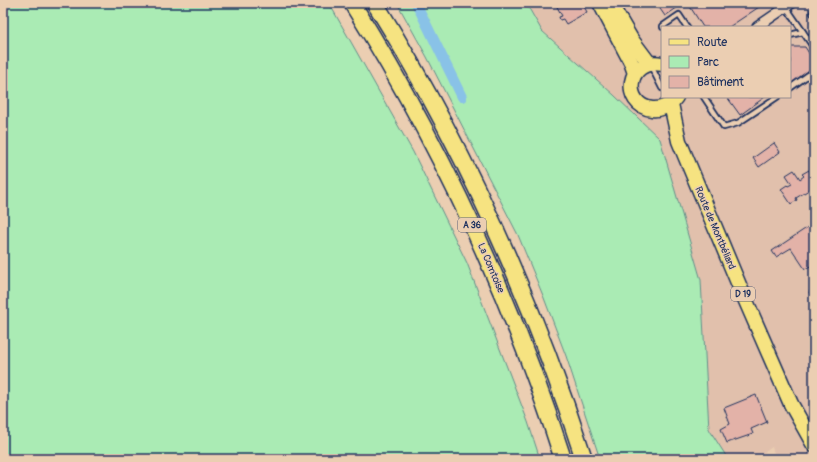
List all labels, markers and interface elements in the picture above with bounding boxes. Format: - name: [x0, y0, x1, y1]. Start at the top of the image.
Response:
- legend: [661, 26, 791, 98]
- text: Route: [697, 35, 727, 50]
- text: Parc: [697, 55, 719, 70]
- text: Bâtiment: [697, 75, 744, 90]
- street label: Route de Montbéliard: [692, 185, 738, 271]
- road number: A 36: [458, 218, 486, 232]
- street label: La Comtoise: [475, 241, 507, 295]
- road number: D 19: [731, 287, 755, 301]

